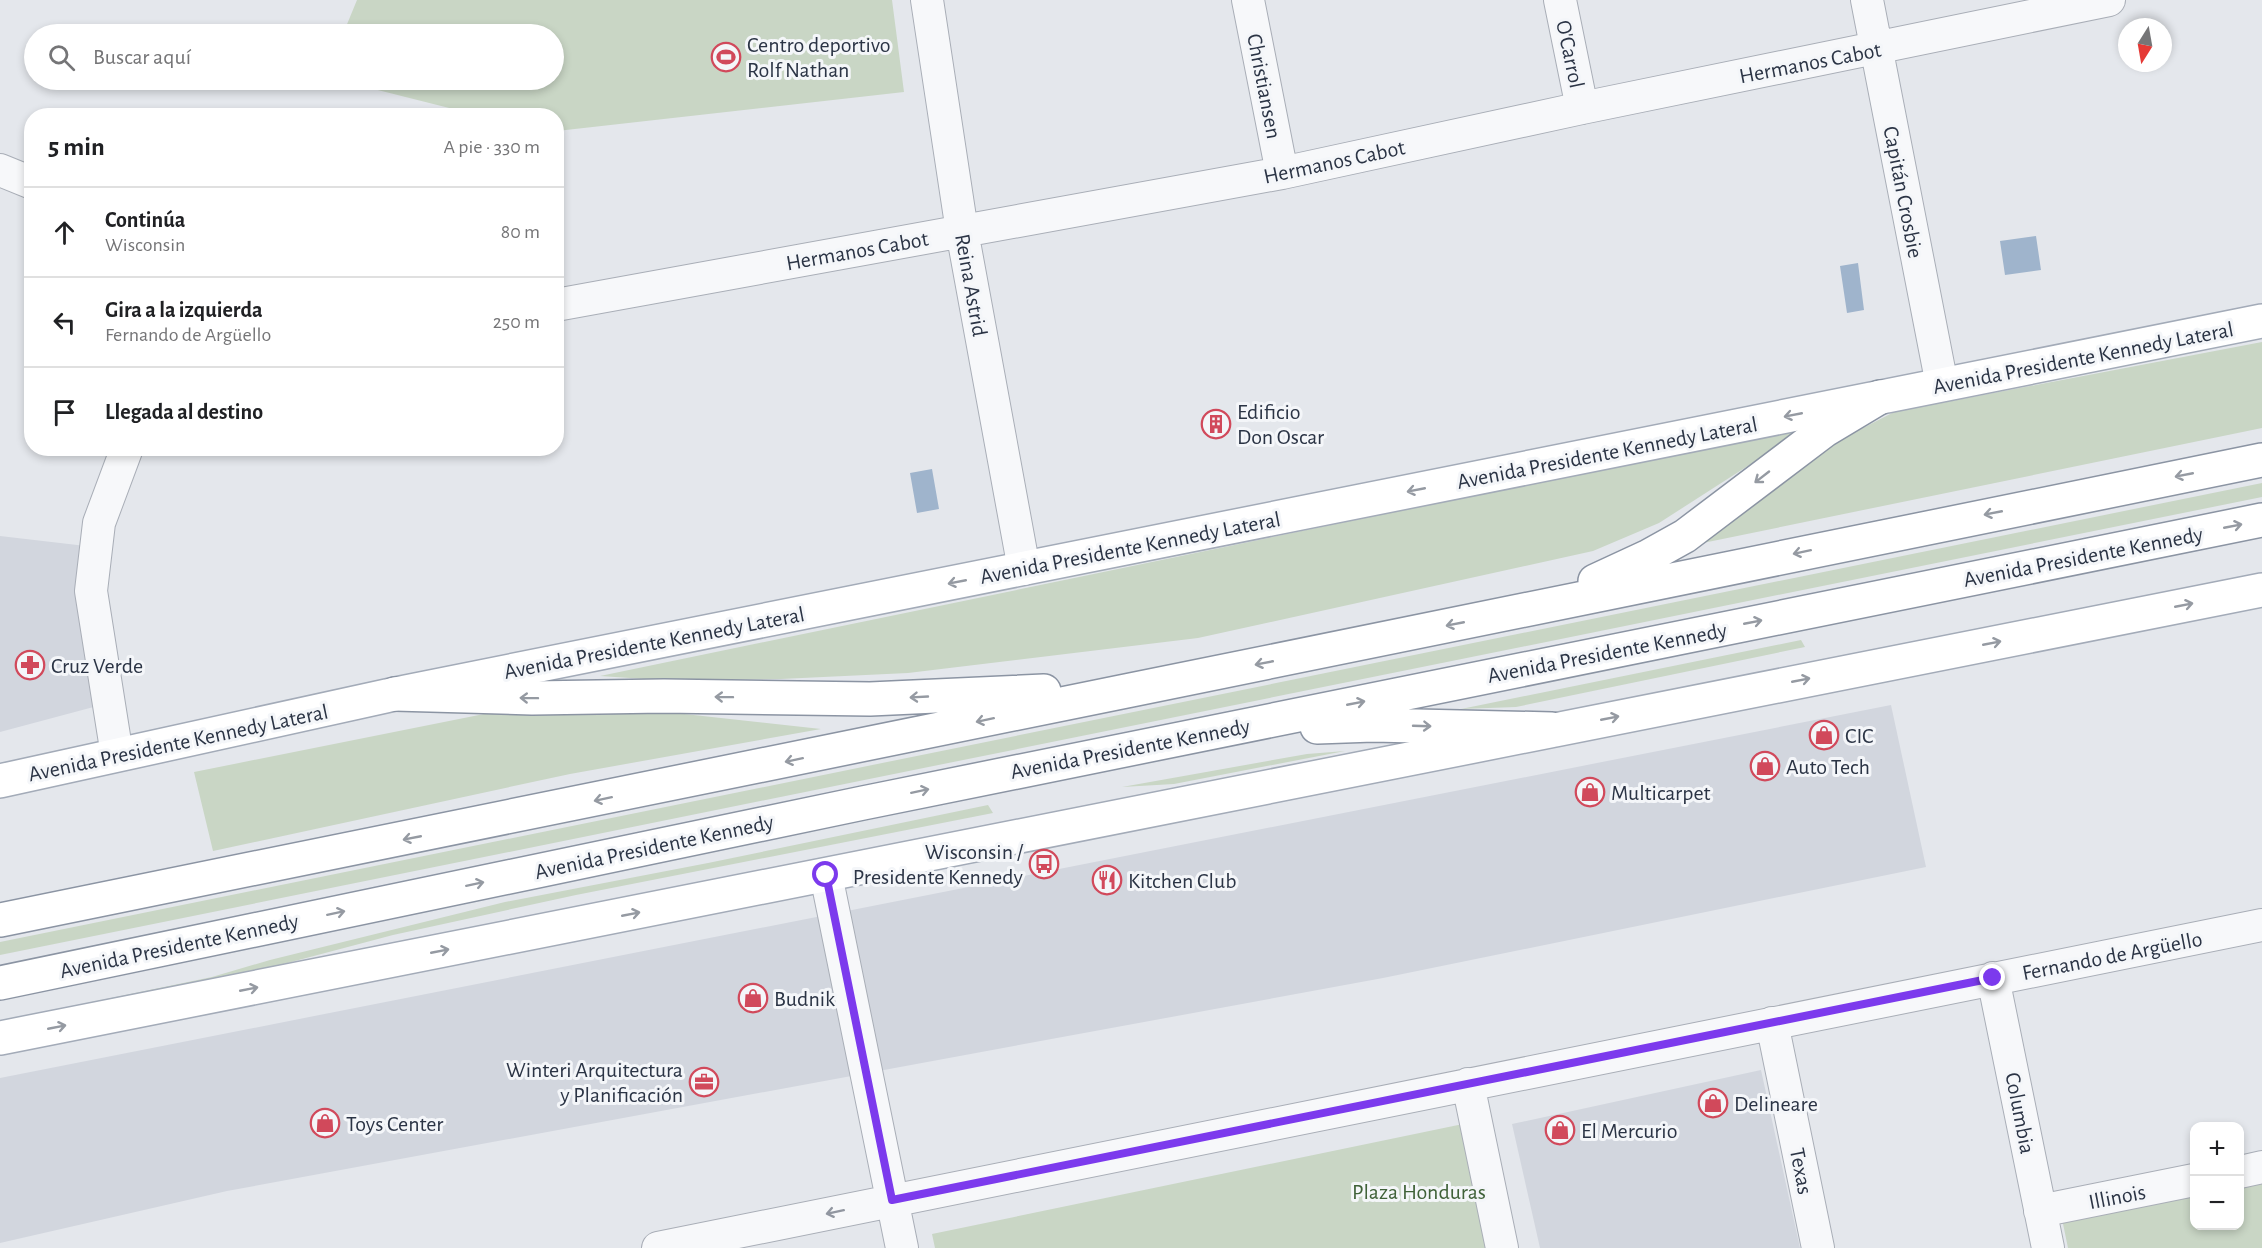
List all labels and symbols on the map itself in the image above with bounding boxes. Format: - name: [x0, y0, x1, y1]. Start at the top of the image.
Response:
- street label: O'Carrol: [1552, 18, 1588, 90]
- north arrow: [2118, 18, 2172, 72]
- street label: Christiansen: [1243, 32, 1285, 141]
- place label: Centro deportivo Rolf Nathan: [747, 34, 891, 81]
- street label: Hermanos Cabot: [1737, 38, 1883, 88]
- sports icon: Centro deportivo Rolf Nathan: [710, 41, 742, 73]
- street label: Capitán Crosbie: [1879, 124, 1927, 260]
- street label: Hermanos Cabot: [1261, 136, 1407, 188]
- street label: Hermanos Cabot: [784, 228, 930, 274]
- street label: Reina Astrid: [951, 232, 991, 338]
- street label: Avenida Presidente Kennedy Lateral: [1931, 318, 2235, 398]
- place label: Edificio Don Oscar: [1237, 401, 1324, 448]
- building icon: Edificio Don Oscar: [1200, 408, 1232, 440]
- one-way arrow: [1783, 410, 1803, 421]
- street label: Avenida Presidente Kennedy Lateral: [1455, 413, 1759, 493]
- one-way arrow: [1754, 470, 1770, 483]
- one-way arrow: [2175, 470, 2194, 481]
- one-way arrow: [1407, 485, 1427, 496]
- street label: Avenida Presidente Kennedy Lateral: [978, 508, 1282, 588]
- one-way arrow: [1983, 508, 2002, 520]
- one-way arrow: [2222, 520, 2242, 531]
- street label: Avenida Presidente Kennedy: [1962, 523, 2205, 591]
- one-way arrow: [1792, 547, 1812, 558]
- one-way arrow: [948, 577, 968, 588]
- one-way arrow: [2173, 599, 2193, 610]
- street label: Avenida Presidente Kennedy Lateral: [502, 603, 806, 683]
- one-way arrow: [1744, 616, 1763, 628]
- one-way arrow: [1445, 619, 1465, 630]
- street label: Avenida Presidente Kennedy: [1486, 619, 1729, 687]
- one-way arrow: [1982, 637, 2002, 648]
- pharmacy icon: Cruz Verde: [14, 649, 46, 681]
- place label: Cruz Verde: [51, 655, 143, 677]
- one-way arrow: [1254, 657, 1273, 669]
- one-way arrow: [1791, 674, 1810, 685]
- one-way arrow: [714, 691, 734, 703]
- one-way arrow: [519, 692, 539, 703]
- one-way arrow: [909, 692, 929, 703]
- one-way arrow: [1346, 697, 1366, 708]
- street label: Avenida Presidente Kennedy Lateral: [26, 700, 330, 786]
- one-way arrow: [1599, 712, 1619, 723]
- one-way arrow: [976, 715, 995, 726]
- street label: Avenida Presidente Kennedy: [1009, 715, 1252, 783]
- shop icon: CIC: [1808, 719, 1840, 751]
- one-way arrow: [1411, 721, 1431, 732]
- place label: CIC: [1845, 725, 1873, 747]
- shop icon: Auto Tech: [1749, 750, 1781, 782]
- one-way arrow: [785, 755, 804, 766]
- place label: Auto Tech: [1786, 756, 1870, 778]
- shop icon: Multicarpet: [1574, 776, 1606, 808]
- place label: Multicarpet: [1611, 782, 1711, 804]
- one-way arrow: [910, 785, 929, 796]
- one-way arrow: [594, 794, 613, 806]
- street label: Avenida Presidente Kennedy: [533, 811, 776, 883]
- one-way arrow: [403, 833, 422, 844]
- place label: Wisconsin / Presidente Kennedy: [853, 841, 1024, 888]
- bus stop icon: Wisconsin / Presidente Kennedy: [1028, 848, 1060, 880]
- route start: [812, 861, 838, 887]
- restaurant icon: Kitchen Club: [1091, 864, 1123, 896]
- place label: Kitchen Club: [1128, 870, 1237, 892]
- one-way arrow: [464, 878, 484, 889]
- one-way arrow: [327, 906, 346, 918]
- one-way arrow: [621, 908, 641, 919]
- street label: Avenida Presidente Kennedy: [58, 910, 301, 982]
- street label: Fernando de Argüello: [2020, 928, 2204, 984]
- one-way arrow: [430, 945, 449, 956]
- route end: [1979, 964, 2005, 990]
- shop icon: Budnik: [737, 982, 769, 1014]
- one-way arrow: [238, 983, 258, 994]
- place label: Budnik: [774, 988, 835, 1010]
- one-way arrow: [47, 1021, 67, 1032]
- place label: Winteri Arquitectura y Planificación: [506, 1059, 683, 1106]
- office icon: Winteri Arquitectura y Planificación: [688, 1066, 720, 1098]
- street label: Columbia: [2001, 1071, 2039, 1156]
- shop icon: Delineare: [1697, 1087, 1729, 1119]
- place label: Delineare: [1734, 1093, 1818, 1115]
- shop icon: Toys Center: [309, 1107, 341, 1139]
- place label: Toys Center: [346, 1113, 443, 1135]
- shop icon: El Mercurio: [1544, 1114, 1576, 1146]
- place label: El Mercurio: [1581, 1120, 1678, 1142]
- street label: Texas: [1786, 1146, 1816, 1196]
- park label: Plaza Honduras: [1352, 1181, 1486, 1203]
- street label: Illinois: [2087, 1181, 2148, 1213]
- one-way arrow: [826, 1206, 845, 1218]

